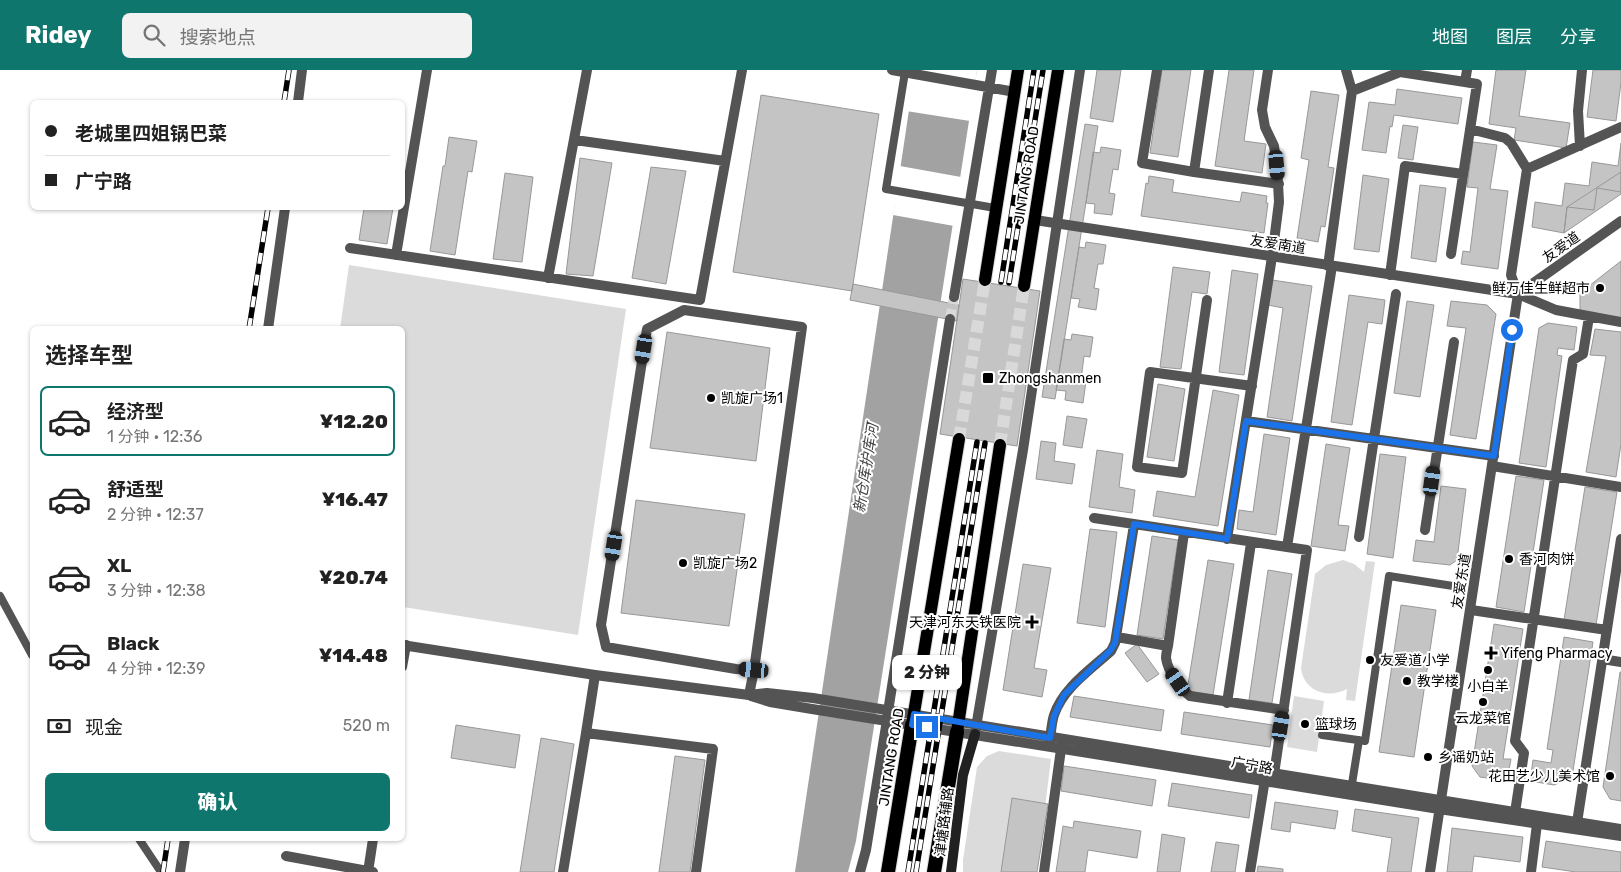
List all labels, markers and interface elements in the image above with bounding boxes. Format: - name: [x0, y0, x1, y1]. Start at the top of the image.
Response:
- search box: [122, 13, 472, 58]
- text: Ridey: [25, 21, 92, 49]
- icon: search: [140, 21, 168, 49]
- text: 搜索地点: [180, 26, 256, 49]
- text: 地图: [1432, 26, 1468, 48]
- text: 图层: [1496, 26, 1532, 48]
- text: 分享: [1560, 26, 1596, 48]
- text: 老城里四姐锅巴菜: [75, 122, 227, 145]
- street label: JINTANG ROAD: [1010, 125, 1043, 225]
- car: [1268, 149, 1285, 181]
- text: 广宁路: [75, 170, 132, 193]
- street label: 友爱道: [1539, 228, 1583, 266]
- street label: 友爱南道: [1249, 232, 1307, 257]
- place label: 鲜万佳生鲜超市: [1492, 280, 1590, 297]
- marker: 鲜万佳生鲜超市: [1594, 282, 1606, 294]
- route start: [1501, 319, 1523, 341]
- car: [634, 333, 653, 365]
- text: 选择车型: [45, 342, 133, 369]
- place label: Zhongshanmen: [999, 370, 1101, 387]
- marker: Zhongshanmen: [981, 371, 995, 385]
- place label: 凯旋广场1: [721, 390, 783, 407]
- marker: 凯旋广场1: [705, 392, 717, 404]
- icon: car: [47, 399, 92, 444]
- text: 经济型: [107, 400, 164, 423]
- text: ¥12.20: [320, 410, 388, 433]
- water label: 新仓库护库河: [850, 419, 882, 514]
- text: 1 分钟 · 12:36: [107, 427, 203, 446]
- car: [1422, 465, 1441, 497]
- icon: car: [47, 477, 92, 522]
- text: 舒适型: [107, 478, 164, 501]
- text: ¥16.47: [322, 488, 388, 511]
- text: 2 分钟 · 12:37: [107, 505, 204, 524]
- car: [604, 530, 623, 562]
- place label: 香河肉饼: [1519, 551, 1575, 568]
- street label: 友爱东道: [1449, 552, 1474, 610]
- marker: 香河肉饼: [1503, 553, 1515, 565]
- text: XL: [107, 554, 131, 577]
- icon: car: [47, 555, 92, 600]
- place label: 凯旋广场2: [693, 555, 757, 572]
- marker: 凯旋广场2: [677, 557, 689, 569]
- text: ¥20.74: [319, 566, 388, 589]
- text: 3 分钟 · 12:38: [107, 581, 206, 600]
- place label: 天津河东天铁医院: [909, 614, 1021, 631]
- marker: 天津河东天铁医院: [1025, 615, 1039, 629]
- text: Black: [107, 632, 159, 655]
- icon: car: [47, 633, 92, 678]
- text: ¥14.48: [319, 644, 388, 667]
- place label: Yifeng Pharmacy: [1501, 645, 1613, 662]
- marker: Yifeng Pharmacy: [1485, 647, 1497, 659]
- place label: 友爱道小学: [1380, 652, 1450, 669]
- callout: 2 分钟: [892, 654, 962, 690]
- marker: 友爱道小学: [1364, 654, 1376, 666]
- text: 4 分钟 · 12:39: [107, 659, 205, 678]
- car: [738, 661, 769, 679]
- text: 2 分钟: [904, 663, 950, 682]
- marker: 小白羊: [1482, 664, 1494, 676]
- car: [1163, 665, 1192, 699]
- place label: 教学楼: [1417, 673, 1459, 690]
- marker: 教学楼: [1401, 675, 1413, 687]
- place label: 小白羊: [1467, 678, 1509, 695]
- marker: 云龙菜馆: [1477, 696, 1489, 708]
- street label: JINTANG ROAD: [875, 707, 908, 807]
- car: [1271, 710, 1290, 742]
- place label: 云龙菜馆: [1455, 710, 1511, 727]
- icon: cash: [45, 712, 73, 740]
- text: 现金: [85, 716, 123, 739]
- text: 520 m: [343, 716, 390, 735]
- route end: [916, 716, 938, 738]
- place label: 篮球场: [1315, 716, 1357, 733]
- marker: 篮球场: [1299, 718, 1311, 730]
- place label: 乡谣奶站: [1438, 749, 1494, 766]
- marker: 乡谣奶站: [1422, 751, 1434, 763]
- street label: 广宁路: [1230, 753, 1274, 778]
- place label: 花田艺少儿美术馆: [1488, 768, 1600, 785]
- marker: 花田艺少儿美术馆: [1604, 770, 1616, 782]
- button: 确认: [45, 773, 390, 831]
- street label: 津塘路辅路: [932, 786, 957, 858]

